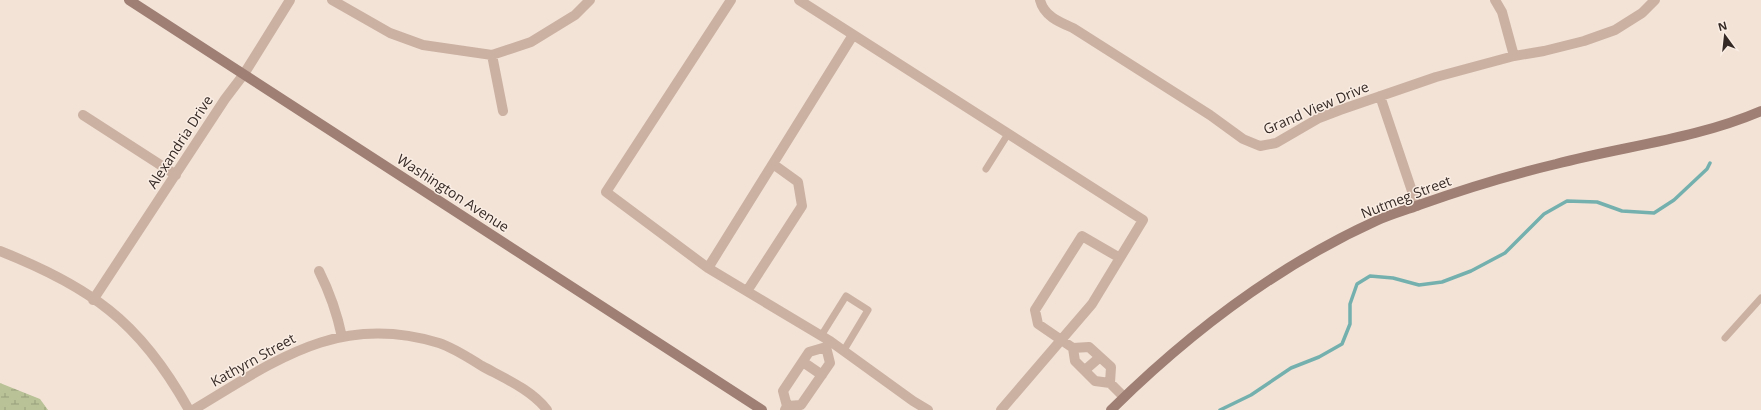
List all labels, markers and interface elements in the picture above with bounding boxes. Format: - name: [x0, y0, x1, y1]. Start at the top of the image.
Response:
- north arrow: [1705, 16, 1745, 56]
- text: N: [1716, 17, 1729, 34]
- street label: Grand View Drive: [1260, 77, 1372, 138]
- street label: Alexandria Drive: [142, 91, 217, 192]
- street label: Washington Avenue: [394, 149, 513, 236]
- street label: Nutmeg Street: [1358, 171, 1454, 222]
- street label: Kathyrn Street: [207, 328, 298, 391]

